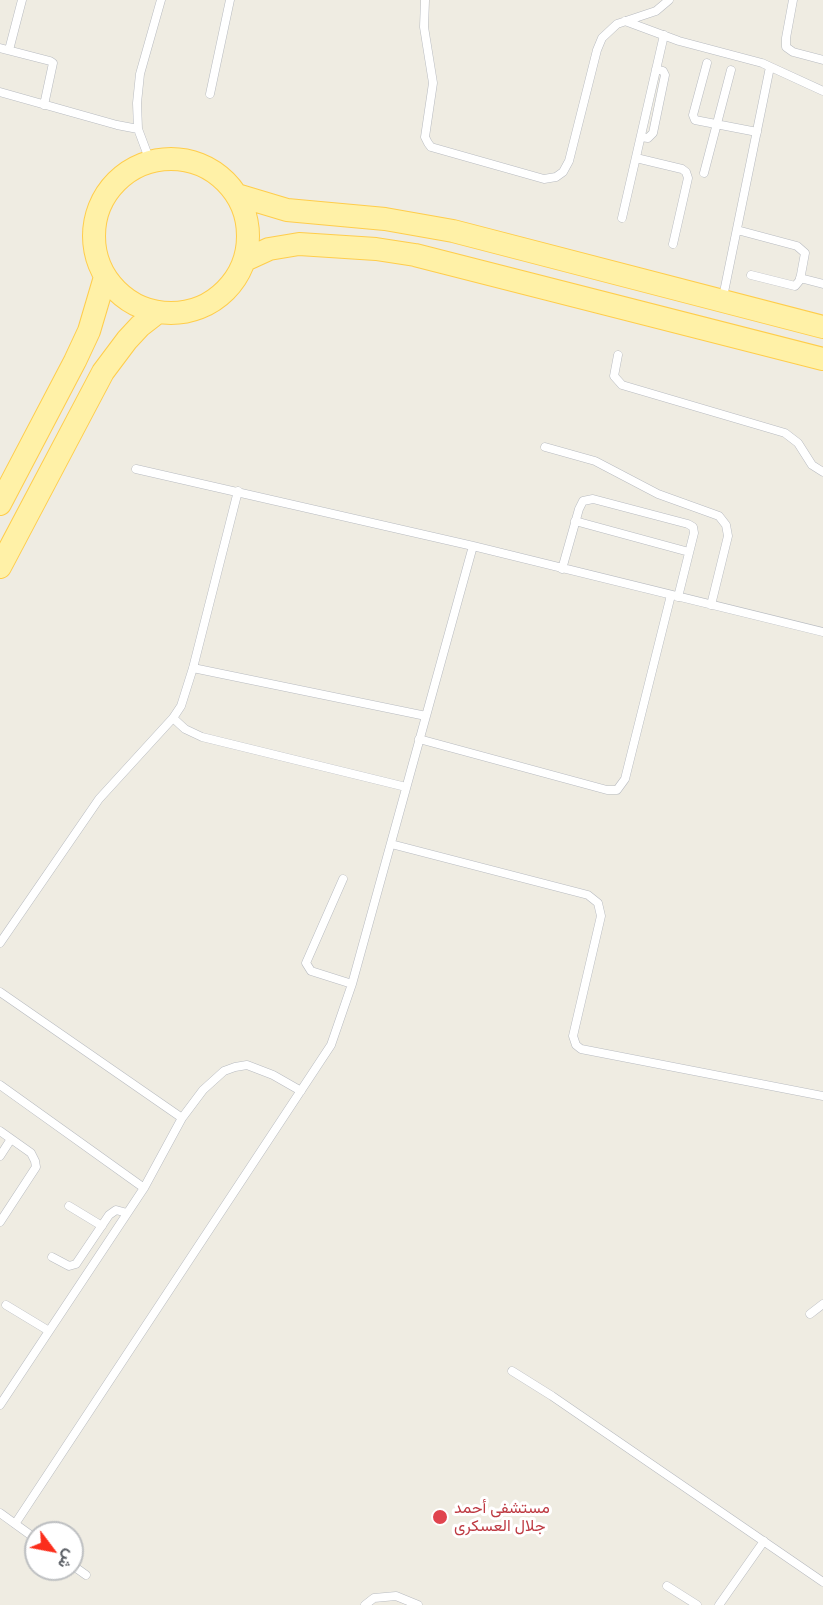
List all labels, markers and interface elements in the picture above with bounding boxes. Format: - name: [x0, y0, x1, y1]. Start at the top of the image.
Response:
- place label: مستشفى أحمد جلال العسكرى: [454, 1498, 550, 1536]
- marker: مستشفى أحمد جلال العسكرى: [431, 1508, 449, 1526]
- north arrow: [24, 1521, 84, 1581]
- text: ش: [53, 1545, 82, 1573]

